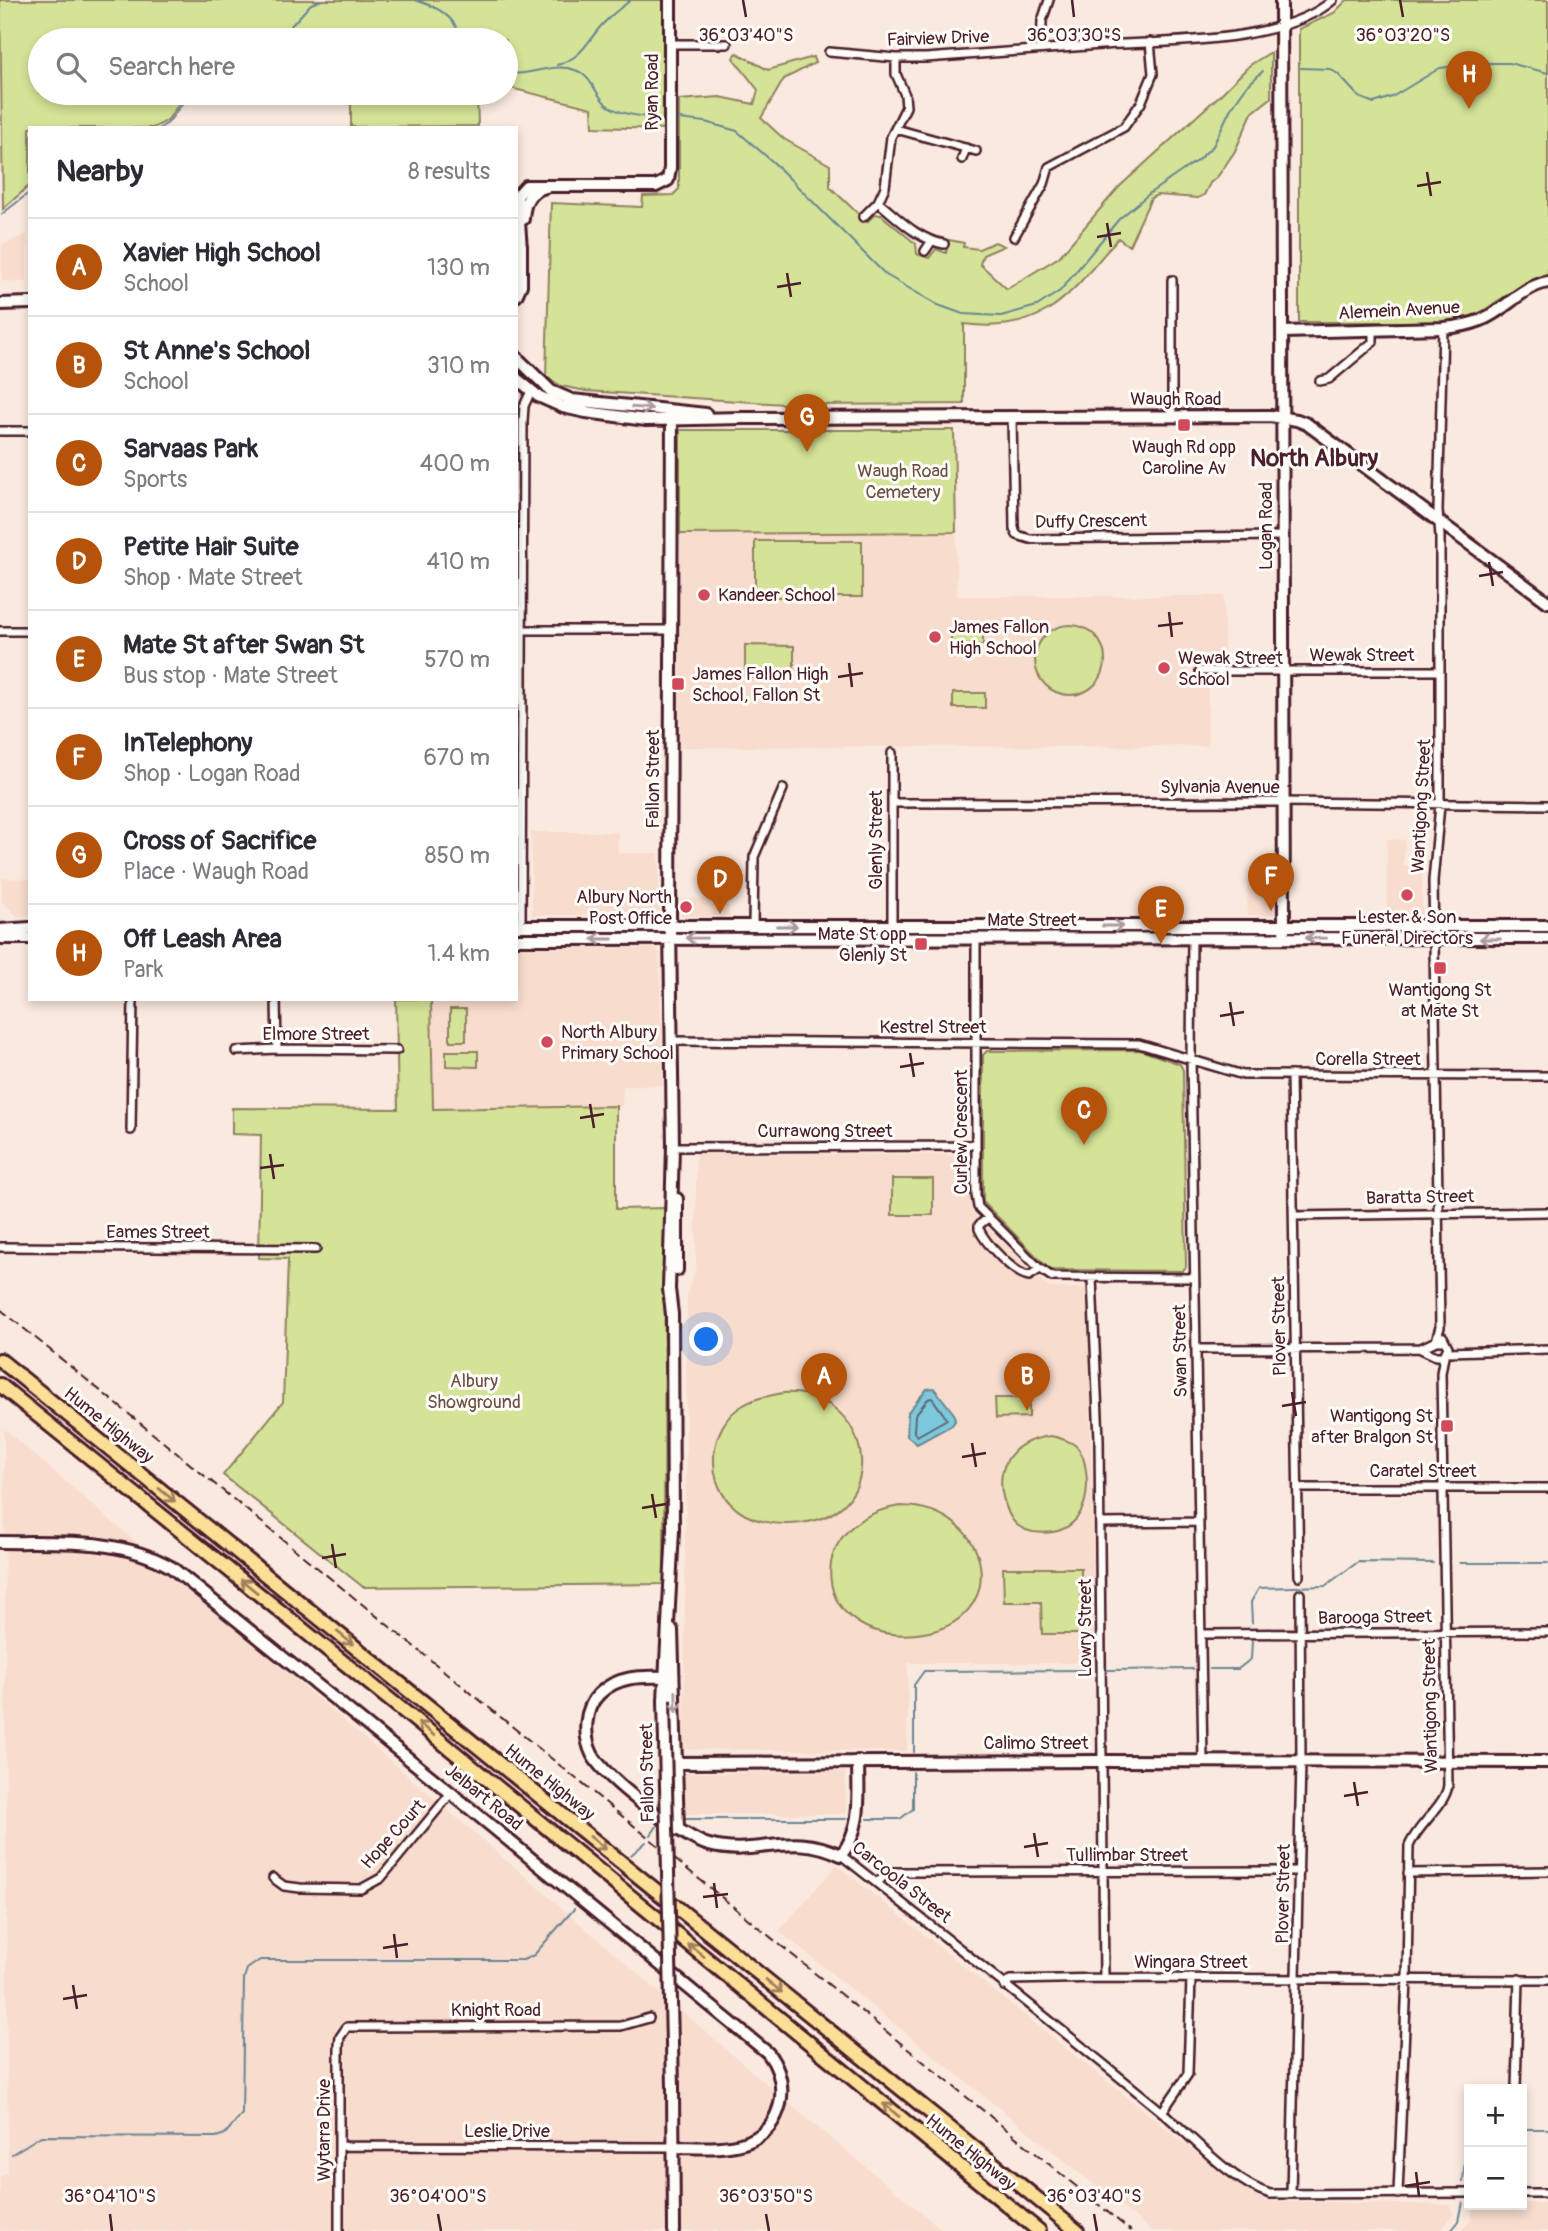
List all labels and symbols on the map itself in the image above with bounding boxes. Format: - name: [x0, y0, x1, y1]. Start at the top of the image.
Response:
- text: 36°03'40"S: [699, 24, 793, 47]
- text: 36°03'30"S: [1027, 24, 1121, 47]
- text: 36°03'20"S: [1356, 24, 1450, 47]
- street label: Fairview Drive: [886, 25, 990, 52]
- pin: H: [1446, 51, 1492, 109]
- street label: Ryan Road: [641, 53, 664, 131]
- street label: Alemein Avenue: [1338, 296, 1461, 325]
- street label: Waugh Road: [1130, 388, 1222, 411]
- pin: G: [784, 394, 830, 452]
- one-way arrow: [630, 402, 652, 415]
- marker: Waugh Rd opp Caroline Av: [1176, 417, 1192, 433]
- place label: Waugh Rd opp Caroline Av: [1132, 436, 1236, 480]
- district label: North Albury: [1250, 444, 1379, 473]
- park label: Waugh Road Cemetery: [857, 460, 949, 504]
- street label: Logan Road: [1255, 482, 1278, 570]
- street label: Duffy Crescent: [1035, 509, 1148, 534]
- place label: Kandeer School: [718, 584, 836, 607]
- marker: Kandeer School: [696, 587, 712, 603]
- place label: James Fallon High School: [949, 616, 1049, 660]
- marker: James Fallon High School: [927, 629, 943, 645]
- street label: Wewak Street: [1310, 644, 1415, 667]
- place label: Wewak Street School: [1178, 647, 1284, 691]
- marker: Wewak Street School: [1156, 660, 1172, 676]
- place label: James Fallon High School, Fallon St: [692, 663, 828, 707]
- marker: James Fallon High School, Fallon St: [670, 676, 686, 692]
- street label: Fallon Street: [642, 729, 665, 829]
- street label: Wantigong Street: [1407, 738, 1437, 874]
- street label: Sylvania Avenue: [1160, 776, 1280, 799]
- street label: Glenly Street: [865, 790, 888, 890]
- pin: F: [1248, 853, 1294, 911]
- pin: D: [697, 856, 743, 914]
- place label: Albury North Post Office: [576, 886, 672, 930]
- pin: E: [1138, 886, 1184, 944]
- marker: Lester & Son Funeral Directors: [1399, 887, 1415, 903]
- marker: Albury North Post Office: [678, 899, 694, 915]
- place label: Lester & Son Funeral Directors: [1341, 906, 1473, 950]
- street label: Mate Street: [987, 909, 1078, 932]
- one-way arrow: [776, 919, 799, 933]
- one-way arrow: [1101, 919, 1124, 933]
- place label: Mate St opp Glenly St: [818, 923, 908, 967]
- one-way arrow: [685, 931, 708, 945]
- one-way arrow: [1304, 931, 1327, 944]
- one-way arrow: [591, 932, 614, 946]
- one-way arrow: [1479, 932, 1502, 946]
- marker: Mate St opp Glenly St: [913, 936, 929, 952]
- marker: Wantigong St at Mate St: [1432, 960, 1448, 976]
- place label: Wantigong St at Mate St: [1388, 979, 1492, 1023]
- street label: Kestrel Street: [880, 1016, 987, 1039]
- place label: North Albury Primary School: [561, 1021, 674, 1065]
- street label: Elmore Street: [263, 1023, 370, 1046]
- marker: North Albury Primary School: [539, 1034, 555, 1050]
- street label: Corella Street: [1315, 1048, 1421, 1071]
- street label: Curlew Crescent: [950, 1069, 973, 1194]
- pin: C: [1061, 1087, 1107, 1145]
- street label: Currawong Street: [758, 1120, 893, 1143]
- street label: Baratta Street: [1366, 1185, 1475, 1210]
- street label: Eames Street: [106, 1221, 210, 1244]
- street label: Plover Street: [1267, 1275, 1292, 1376]
- street label: Swan Street: [1168, 1303, 1193, 1398]
- your location: [689, 1322, 723, 1356]
- pin: A: [801, 1353, 847, 1411]
- pin: B: [1004, 1353, 1050, 1411]
- park label: Albury Showground: [427, 1370, 521, 1414]
- street label: Hume Highway: [59, 1382, 159, 1469]
- place label: Wantigong St after Bralgon St: [1311, 1405, 1434, 1449]
- marker: Wantigong St after Bralgon St: [1439, 1418, 1455, 1434]
- street label: Caratel Street: [1370, 1460, 1477, 1483]
- one-way arrow: [158, 1488, 176, 1503]
- one-way arrow: [240, 1578, 258, 1594]
- street label: Lowry Street: [1074, 1578, 1097, 1677]
- street label: Barooga Street: [1318, 1605, 1433, 1630]
- one-way arrow: [335, 1631, 353, 1646]
- street label: Wantigong Street: [1418, 1638, 1443, 1773]
- one-way arrow: [669, 1690, 682, 1713]
- one-way arrow: [417, 1721, 435, 1736]
- street label: Fallon Street: [635, 1723, 660, 1823]
- street label: Calimo Street: [984, 1732, 1089, 1755]
- street label: Hume Highway: [500, 1739, 600, 1826]
- street label: Jelbart Road: [440, 1759, 527, 1836]
- street label: Hope Court: [356, 1794, 431, 1874]
- one-way arrow: [588, 1835, 606, 1851]
- street label: Carcoola Street: [847, 1836, 957, 1929]
- street label: Plover Street: [1271, 1843, 1296, 1944]
- street label: Tullimbar Street: [1066, 1844, 1189, 1867]
- one-way arrow: [688, 1943, 706, 1958]
- street label: Wingara Street: [1134, 1951, 1249, 1974]
- one-way arrow: [765, 1979, 783, 1994]
- street label: Knight Road: [451, 1999, 541, 2022]
- street label: Wytarra Drive: [313, 2079, 336, 2181]
- one-way arrow: [883, 2102, 901, 2118]
- street label: Hume Highway: [921, 2109, 1021, 2196]
- street label: Leslie Drive: [464, 2120, 550, 2143]
- text: 36°04'10"S: [64, 2185, 156, 2208]
- text: 36°04'00"S: [389, 2185, 487, 2208]
- text: 36°03'50"S: [719, 2185, 813, 2208]
- text: 36°03'40"S: [1047, 2185, 1141, 2208]

